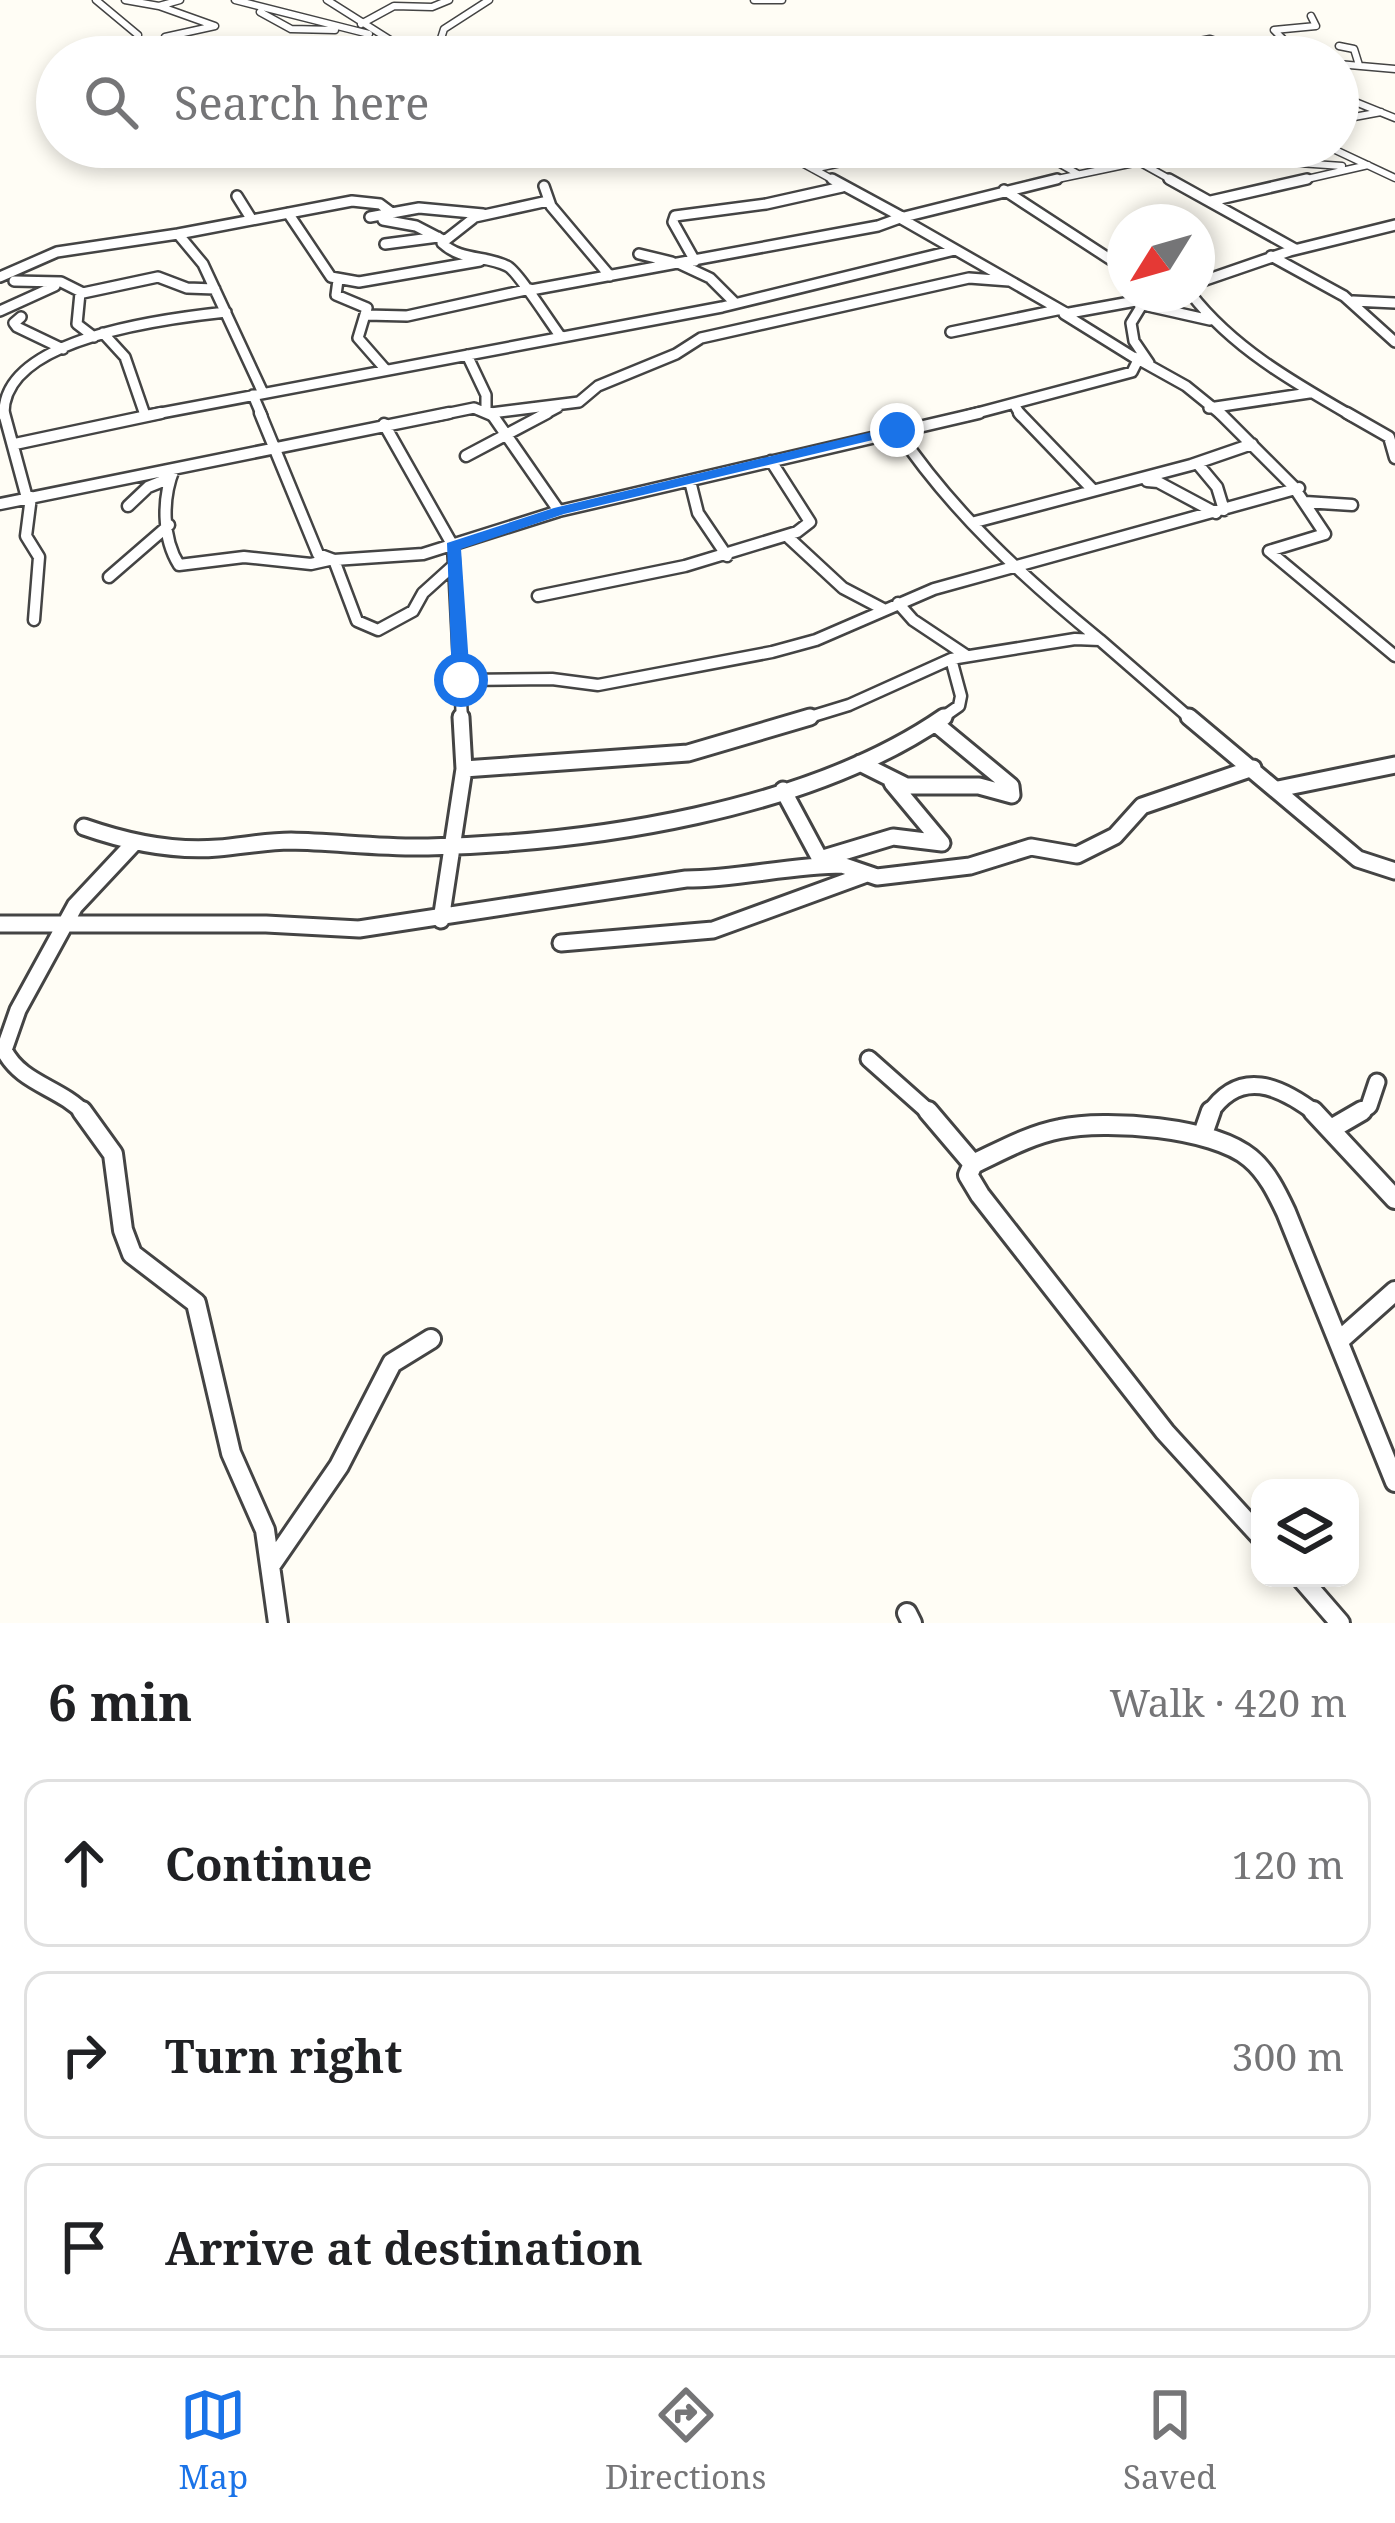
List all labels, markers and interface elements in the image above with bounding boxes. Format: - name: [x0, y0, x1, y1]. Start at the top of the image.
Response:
- search box: [36, 36, 1359, 168]
- icon: search: [78, 69, 144, 135]
- text: Search here: [174, 72, 429, 133]
- north arrow: [1107, 204, 1215, 312]
- route end: [870, 403, 924, 457]
- route start: [434, 653, 488, 707]
- map controls: [1251, 1479, 1359, 1587]
- button: layers: [1251, 1479, 1359, 1587]
- text: 6 min: [48, 1666, 192, 1736]
- text: Walk · 420 m: [1110, 1675, 1347, 1728]
- icon: ahead: [51, 1830, 117, 1896]
- text: Continue: [165, 1833, 373, 1894]
- text: 120 m: [1232, 1837, 1344, 1890]
- icon: right: [51, 2022, 117, 2088]
- text: Turn right: [165, 2025, 402, 2086]
- text: 300 m: [1232, 2029, 1344, 2082]
- icon: arrive: [51, 2214, 117, 2280]
- text: Arrive at destination: [165, 2217, 643, 2278]
- tab: Map: [178, 2382, 248, 2499]
- tab: Directions: [605, 2382, 766, 2499]
- tab: Saved: [1123, 2382, 1217, 2499]

